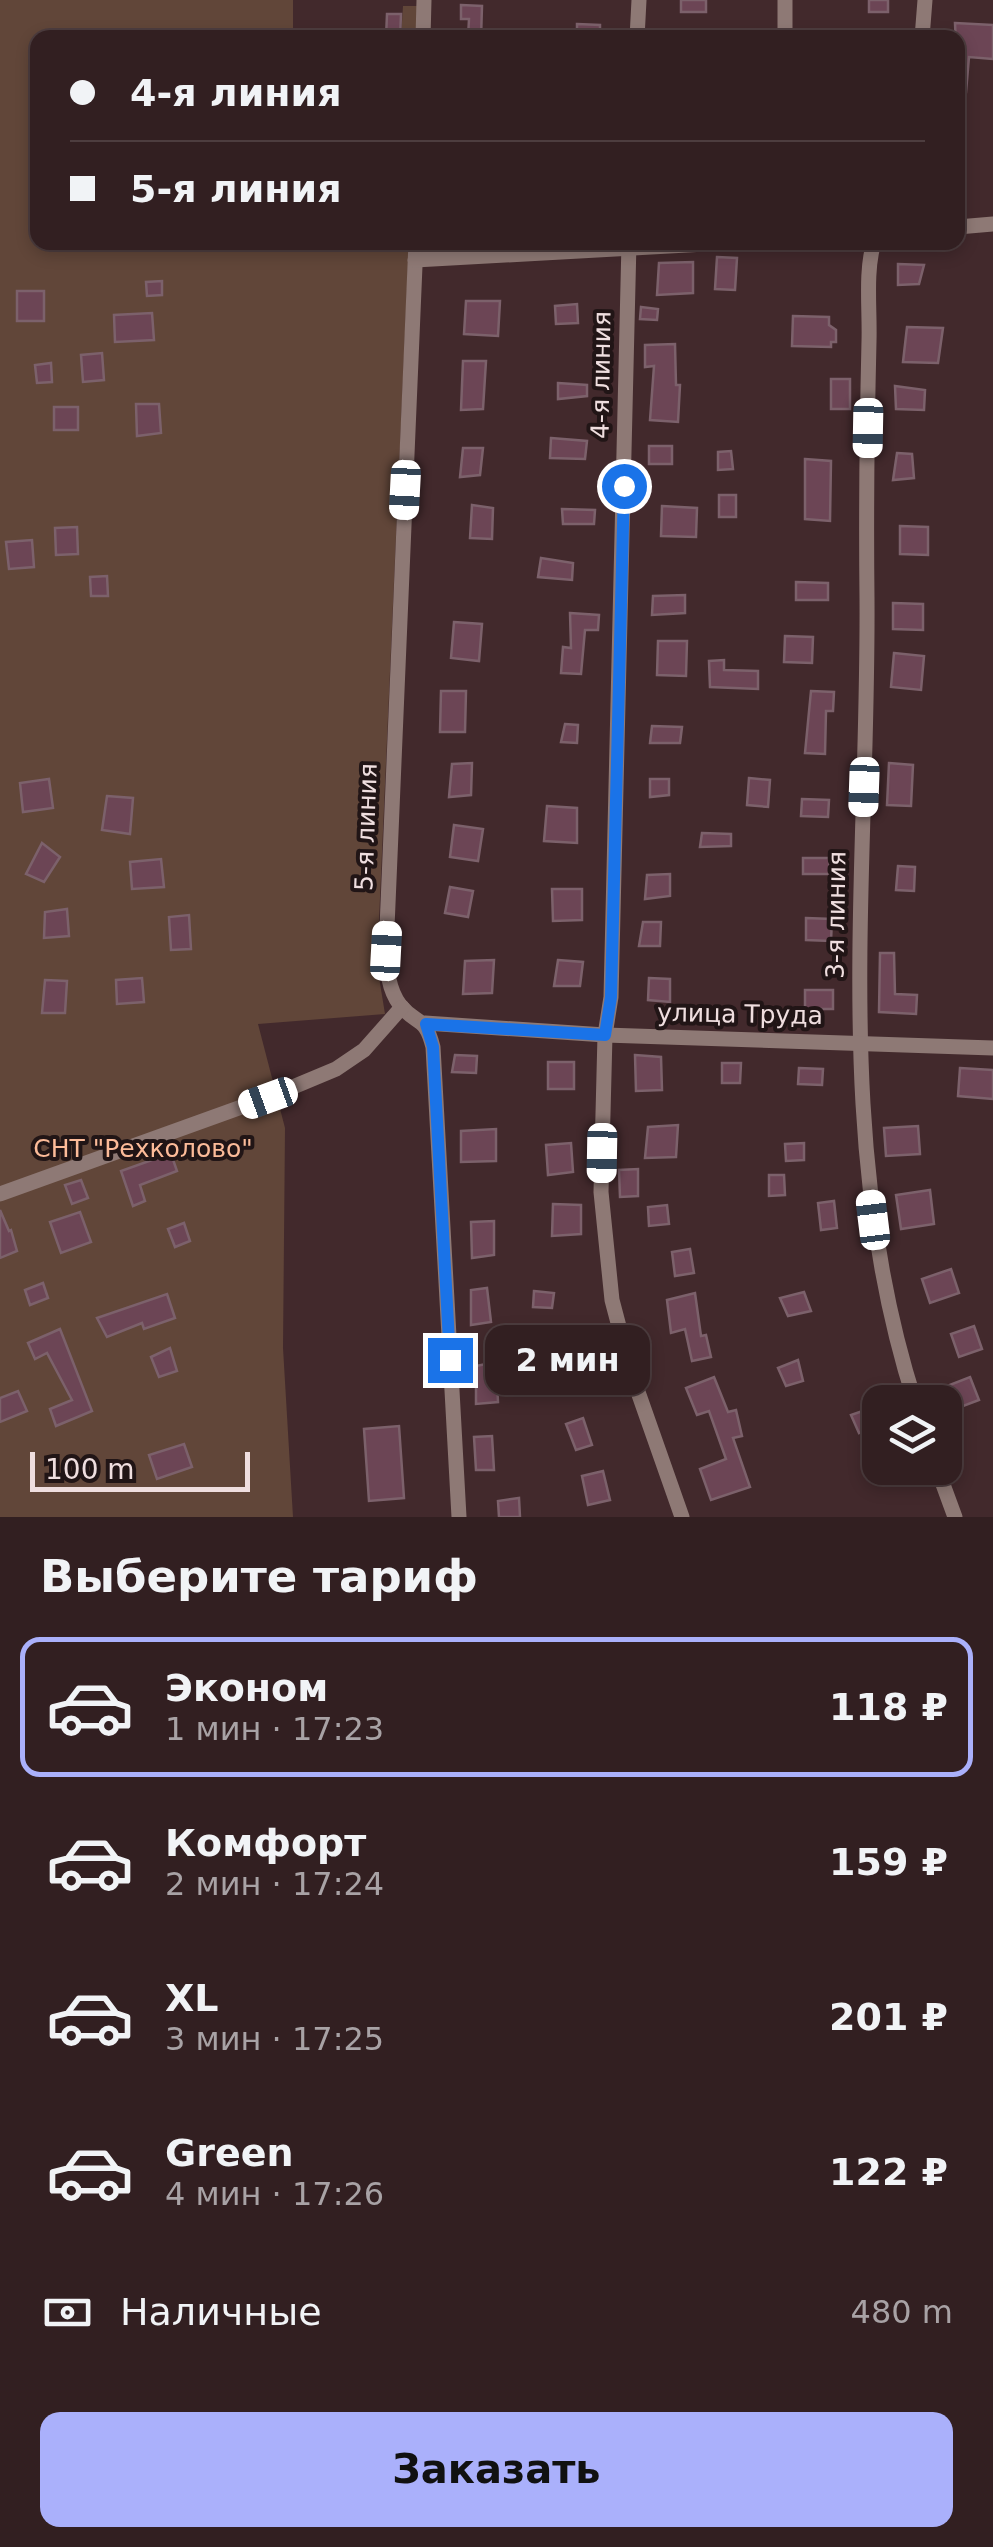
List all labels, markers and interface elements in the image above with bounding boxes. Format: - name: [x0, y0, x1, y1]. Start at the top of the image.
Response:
- text: 4-я линия: [130, 71, 342, 115]
- text: 5-я линия: [130, 167, 342, 211]
- street label: 4-я линия: [585, 311, 617, 439]
- car: [852, 398, 884, 458]
- car: [388, 459, 422, 521]
- route start: [602, 464, 647, 509]
- car: [848, 756, 880, 818]
- street label: 5-я линия: [349, 763, 383, 891]
- street label: 3-я линия: [820, 851, 852, 979]
- car: [369, 920, 403, 982]
- street label: улица Труда: [657, 998, 823, 1030]
- car: [235, 1074, 301, 1122]
- car: [586, 1123, 618, 1183]
- park label: СНТ "Рехколово": [33, 1134, 253, 1163]
- car: [854, 1188, 892, 1252]
- callout: 2 мин: [485, 1325, 650, 1395]
- route end: [428, 1338, 473, 1383]
- text: 2 мин: [515, 1341, 620, 1379]
- map controls: [862, 1385, 962, 1485]
- button: layers: [862, 1385, 962, 1485]
- scale bar: [30, 1447, 250, 1492]
- text: 100 m: [45, 1453, 135, 1486]
- text: Выберите тариф: [40, 1550, 478, 1603]
- icon: car: [45, 1662, 135, 1752]
- text: Эконом: [165, 1666, 328, 1710]
- text: 118 ₽: [829, 1685, 948, 1729]
- text: 1 мин · 17:23: [165, 1710, 384, 1748]
- icon: car: [45, 1817, 135, 1907]
- text: Комфорт: [165, 1821, 366, 1865]
- text: 159 ₽: [829, 1840, 948, 1884]
- text: 2 мин · 17:24: [165, 1865, 384, 1903]
- icon: car: [45, 1972, 135, 2062]
- text: XL: [165, 1976, 219, 2020]
- text: 201 ₽: [829, 1995, 948, 2039]
- text: 3 мин · 17:25: [165, 2020, 384, 2058]
- icon: car: [45, 2127, 135, 2217]
- text: Green: [165, 2131, 294, 2175]
- text: 122 ₽: [829, 2150, 948, 2194]
- text: 4 мин · 17:26: [165, 2175, 384, 2213]
- icon: cash: [40, 2285, 95, 2340]
- text: Наличные: [120, 2290, 322, 2334]
- text: 480 m: [851, 2293, 953, 2331]
- button: Заказать: [40, 2412, 953, 2527]

